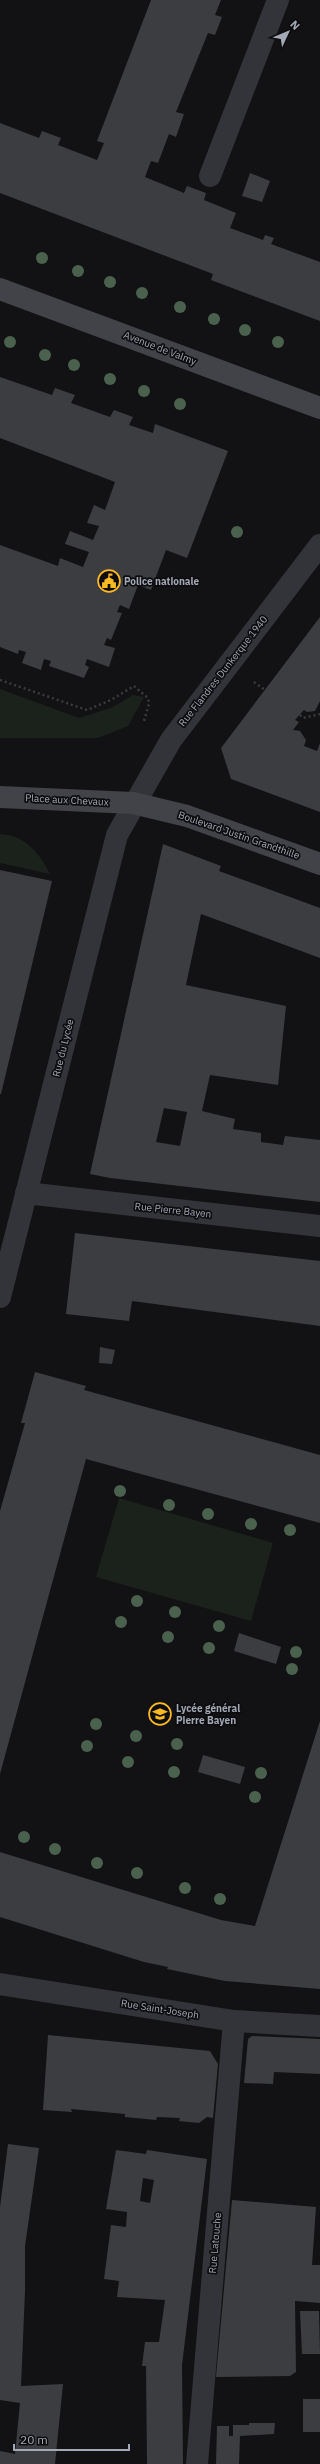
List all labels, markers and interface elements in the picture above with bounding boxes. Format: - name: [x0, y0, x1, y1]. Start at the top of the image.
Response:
- north arrow: [268, 12, 308, 52]
- text: N: [287, 17, 303, 33]
- street label: Avenue de Valmy: [122, 328, 198, 368]
- public building icon: Police nationale: [96, 568, 122, 594]
- place label: Police nationale: [124, 575, 200, 588]
- street label: Rue Flandres Dunkerque 1940: [176, 613, 270, 729]
- street label: Place aux Chevaux: [25, 791, 109, 809]
- street label: Boulevard Justin Grandthille: [177, 808, 302, 862]
- street label: Rue du Lycée: [50, 1017, 77, 1078]
- street label: Rue Pierre Bayen: [134, 1200, 212, 1220]
- school or university icon: Lycée général Pierre Bayen: [147, 1701, 173, 1727]
- place label: Lycée général Pierre Bayen: [176, 1702, 240, 1727]
- street label: Rue Saint-Joseph: [120, 1996, 200, 2022]
- street label: Rue Latouche: [206, 2211, 224, 2274]
- scale bar: [14, 2426, 129, 2452]
- text: 20 m: [20, 2432, 48, 2447]

